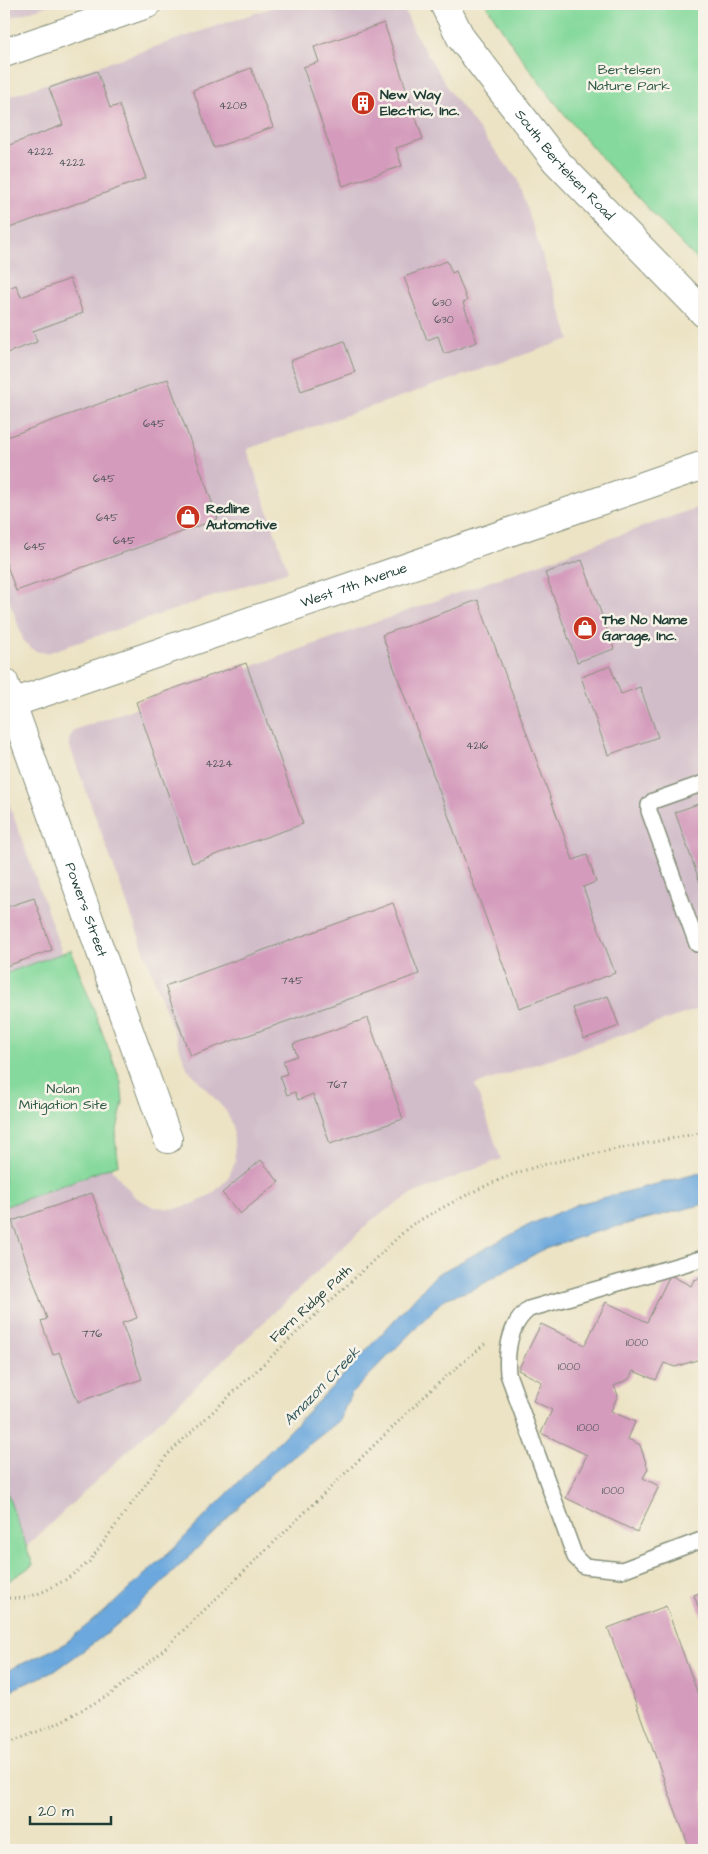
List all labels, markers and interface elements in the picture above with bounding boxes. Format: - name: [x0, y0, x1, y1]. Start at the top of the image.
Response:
- park label: Bertelsen Nature Park: [588, 60, 670, 96]
- place label: New Way Electric, Inc.: [380, 85, 459, 121]
- building icon: New Way Electric, Inc.: [350, 90, 376, 116]
- house number: 4208: [219, 98, 247, 113]
- street label: South Bertelsen Road: [510, 105, 619, 225]
- house number: 4222: [27, 144, 54, 159]
- house number: 4222: [59, 155, 86, 170]
- house number: 630: [432, 295, 452, 310]
- house number: 630: [434, 312, 454, 327]
- house number: 645: [143, 416, 165, 431]
- house number: 645: [93, 471, 115, 486]
- place label: Redline Automotive: [206, 499, 277, 535]
- shop icon: Redline Automotive: [175, 504, 201, 530]
- house number: 645: [96, 510, 118, 525]
- house number: 645: [113, 533, 135, 548]
- house number: 645: [24, 539, 46, 554]
- street label: West 7th Avenue: [298, 558, 410, 613]
- place label: The No Name Garage, Inc.: [601, 610, 688, 647]
- shop icon: The No Name Garage, Inc.: [572, 615, 598, 641]
- house number: 4216: [466, 738, 488, 753]
- house number: 4224: [205, 756, 233, 771]
- street label: Powers Street: [60, 860, 112, 960]
- house number: 745: [281, 973, 303, 988]
- house number: 767: [327, 1077, 347, 1092]
- park label: Nolan Mitigation Site: [19, 1079, 108, 1115]
- street label: Fern Ridge Path: [265, 1261, 357, 1347]
- house number: 776: [82, 1326, 102, 1341]
- house number: 1000: [626, 1335, 648, 1350]
- water label: Amazon Creek: [279, 1341, 366, 1430]
- house number: 1000: [558, 1359, 580, 1374]
- house number: 1000: [577, 1420, 599, 1435]
- house number: 1000: [602, 1483, 624, 1498]
- scale bar: [30, 1794, 111, 1826]
- text: 20 m: [38, 1801, 74, 1822]

